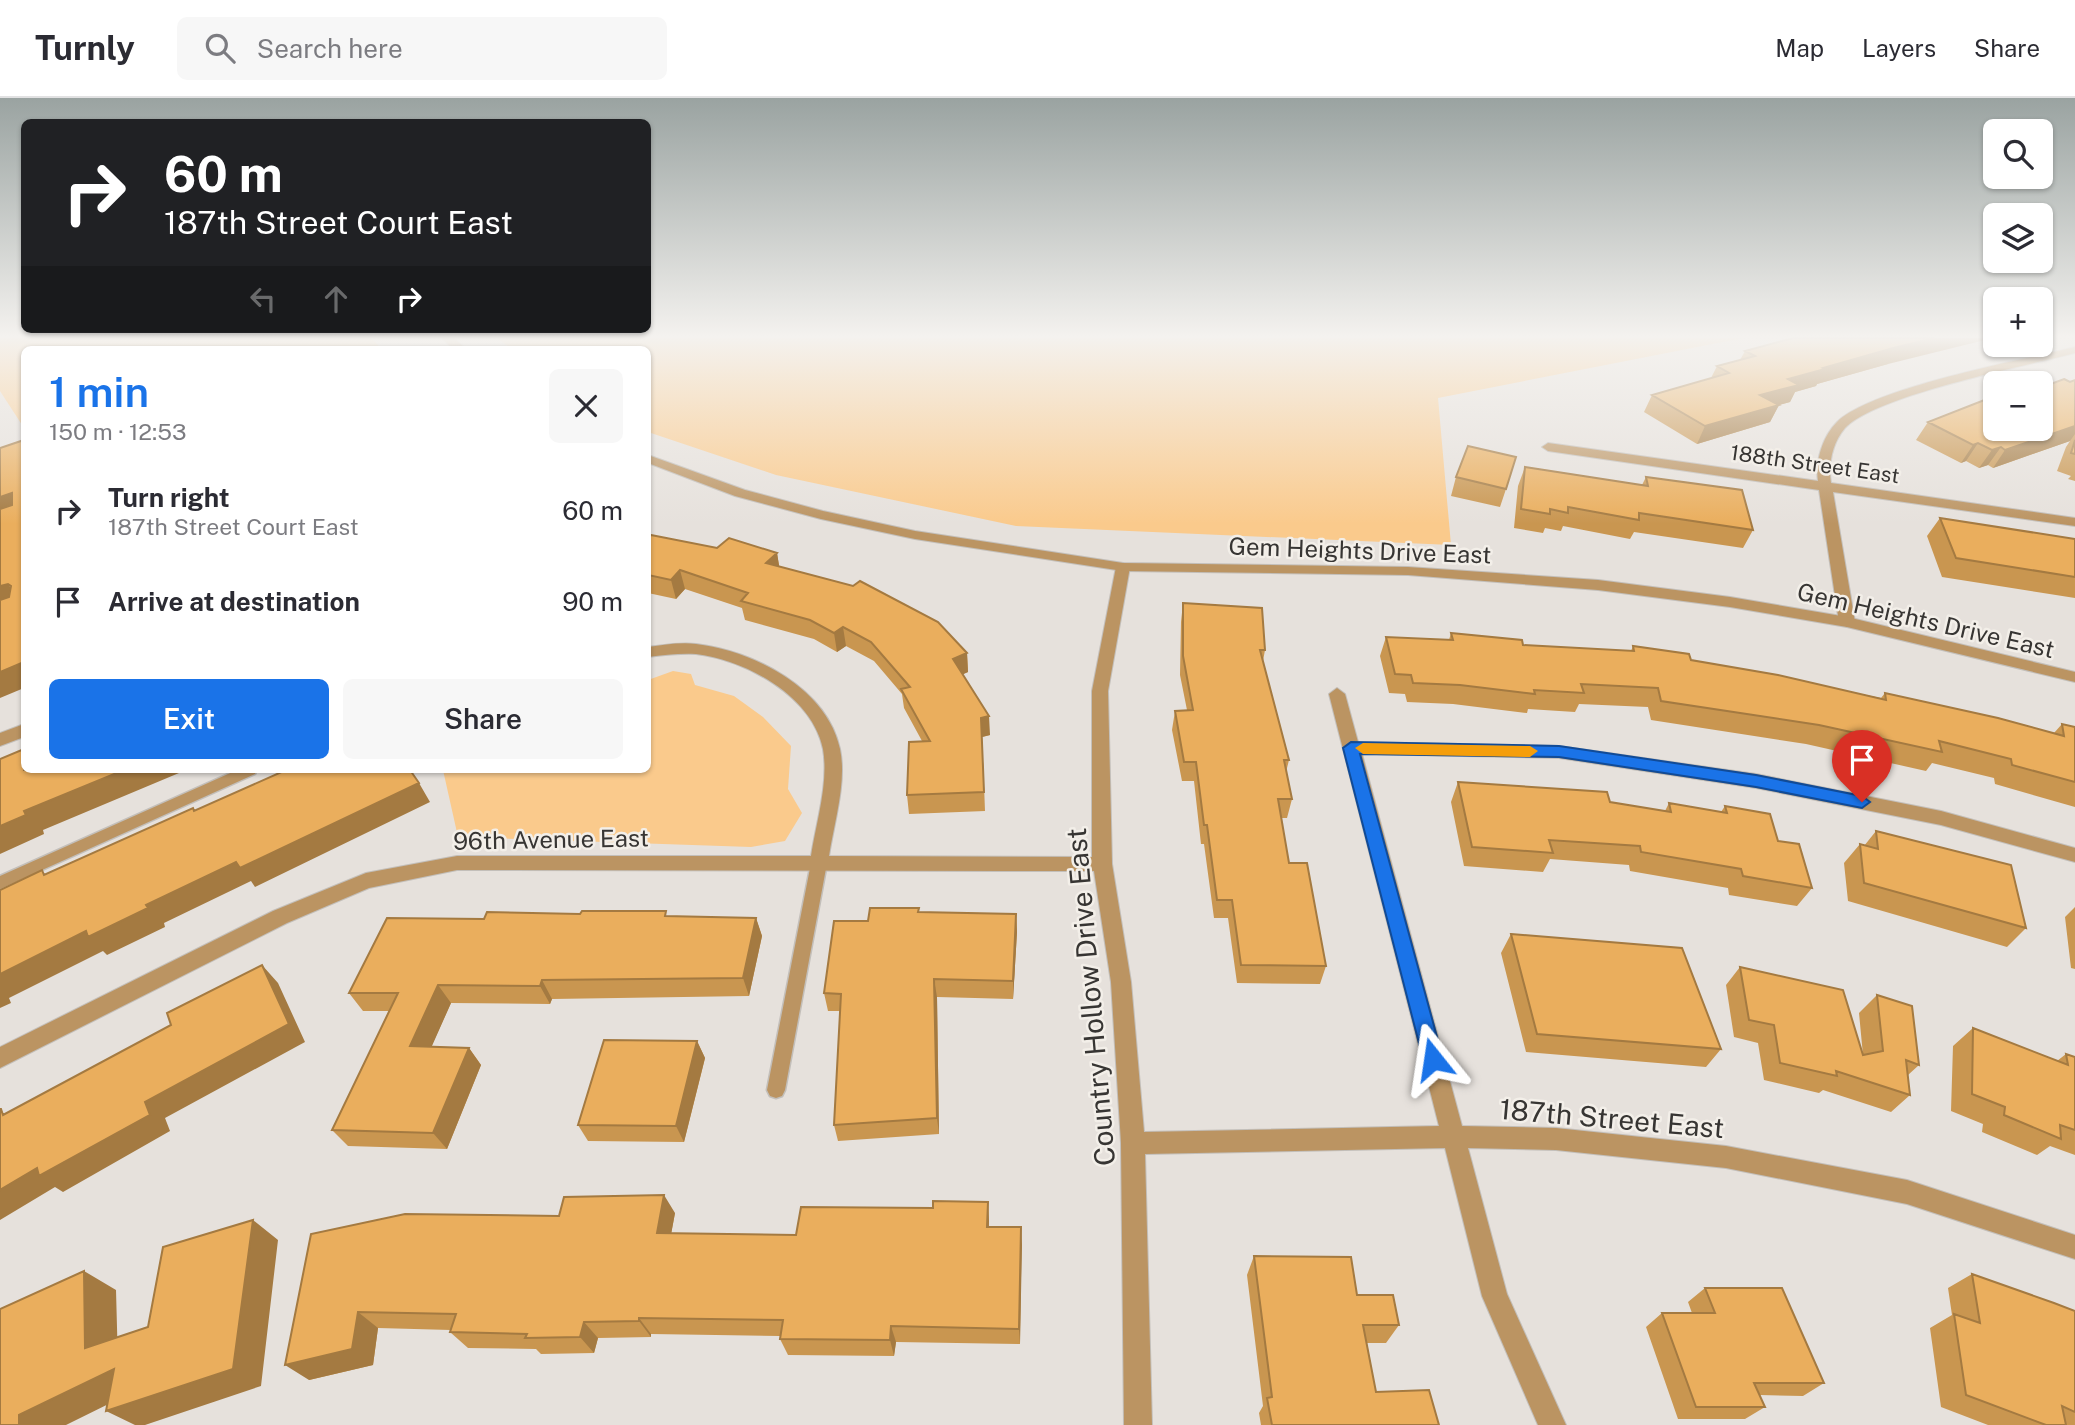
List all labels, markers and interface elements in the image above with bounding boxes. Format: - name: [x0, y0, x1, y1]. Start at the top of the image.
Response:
- search box: [177, 17, 667, 80]
- text: Turnly: [35, 29, 135, 67]
- icon: search: [201, 29, 239, 67]
- text: Search here: [257, 33, 403, 64]
- text: Map: [1775, 34, 1824, 62]
- text: Layers: [1862, 34, 1936, 62]
- text: Share: [1974, 34, 2040, 62]
- map controls: [1983, 119, 2053, 441]
- button: search: [1983, 119, 2053, 189]
- text: 60 m: [164, 145, 283, 203]
- icon: right: [49, 147, 140, 238]
- button: layers: [1983, 203, 2053, 273]
- text: 187th Street Court East: [164, 204, 513, 241]
- icon: left: [244, 280, 282, 318]
- icon: ahead: [317, 280, 355, 318]
- icon: right: [390, 280, 428, 318]
- button: +: [1983, 287, 2053, 357]
- text: 1 min: [49, 367, 149, 416]
- button: close: [549, 369, 623, 443]
- button: −: [1983, 371, 2053, 441]
- text: 150 m · 12:53: [49, 418, 186, 445]
- street label: 188th Street East: [1729, 440, 1901, 488]
- text: Turn right: [108, 482, 230, 513]
- icon: right: [49, 492, 87, 530]
- text: 60 m: [562, 495, 623, 526]
- text: 187th Street Court East: [108, 513, 359, 540]
- street label: Gem Heights Drive East: [1228, 531, 1492, 569]
- street label: Gem Heights Drive East: [1795, 577, 2057, 663]
- icon: arrive: [49, 583, 87, 621]
- text: Arrive at destination: [108, 586, 360, 617]
- text: 90 m: [562, 586, 623, 617]
- button: Exit: [49, 679, 329, 759]
- button: Share: [343, 679, 623, 759]
- pin: [1832, 730, 1892, 802]
- icon: arrive: [1843, 741, 1881, 779]
- street label: 96th Avenue East: [453, 823, 649, 855]
- street label: Country Hollow Drive East: [1059, 827, 1121, 1167]
- position arrow: [1396, 1022, 1470, 1096]
- street label: 187th Street East: [1498, 1092, 1726, 1144]

